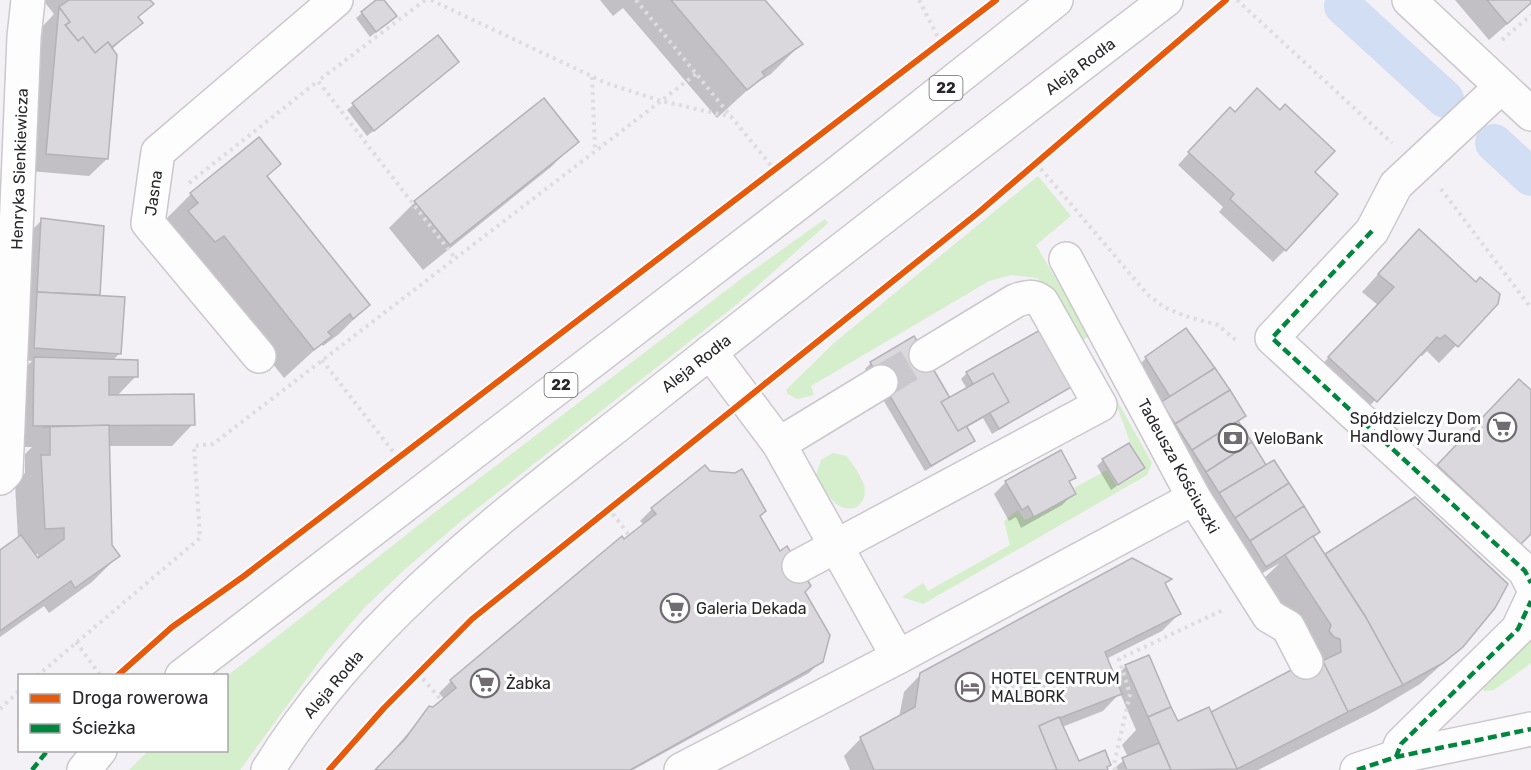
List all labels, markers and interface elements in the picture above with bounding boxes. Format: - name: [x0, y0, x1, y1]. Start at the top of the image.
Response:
- street label: Aleja Rodła: [1042, 34, 1119, 99]
- road number: 22: [930, 76, 962, 100]
- street label: Henryka Sienkiewicza: [7, 88, 32, 250]
- street label: Jasna: [141, 169, 166, 217]
- street label: Aleja Rodła: [658, 330, 735, 396]
- road number: 22: [544, 373, 578, 397]
- street label: Tadeusza Kościuszki: [1134, 396, 1223, 537]
- place label: Spółdzielczy Dom Handlowy Jurand: [1350, 409, 1481, 446]
- supermarket icon: Spółdzielczy Dom Handlowy Jurand: [1486, 411, 1518, 443]
- bank icon: VeloBank: [1217, 422, 1249, 454]
- place label: VeloBank: [1254, 429, 1324, 448]
- supermarket icon: Galeria Dekada: [659, 592, 691, 624]
- place label: Galeria Dekada: [696, 599, 807, 618]
- street label: Aleja Rodła: [300, 647, 367, 722]
- supermarket icon: Żabka: [469, 667, 501, 699]
- place label: HOTEL CENTRUM MALBORK: [991, 669, 1120, 706]
- hotel icon: HOTEL CENTRUM MALBORK: [954, 671, 986, 703]
- legend: [18, 674, 228, 752]
- place label: Żabka: [506, 674, 551, 693]
- text: Droga rowerowa: [72, 687, 208, 709]
- text: Ścieżka: [72, 717, 136, 739]

